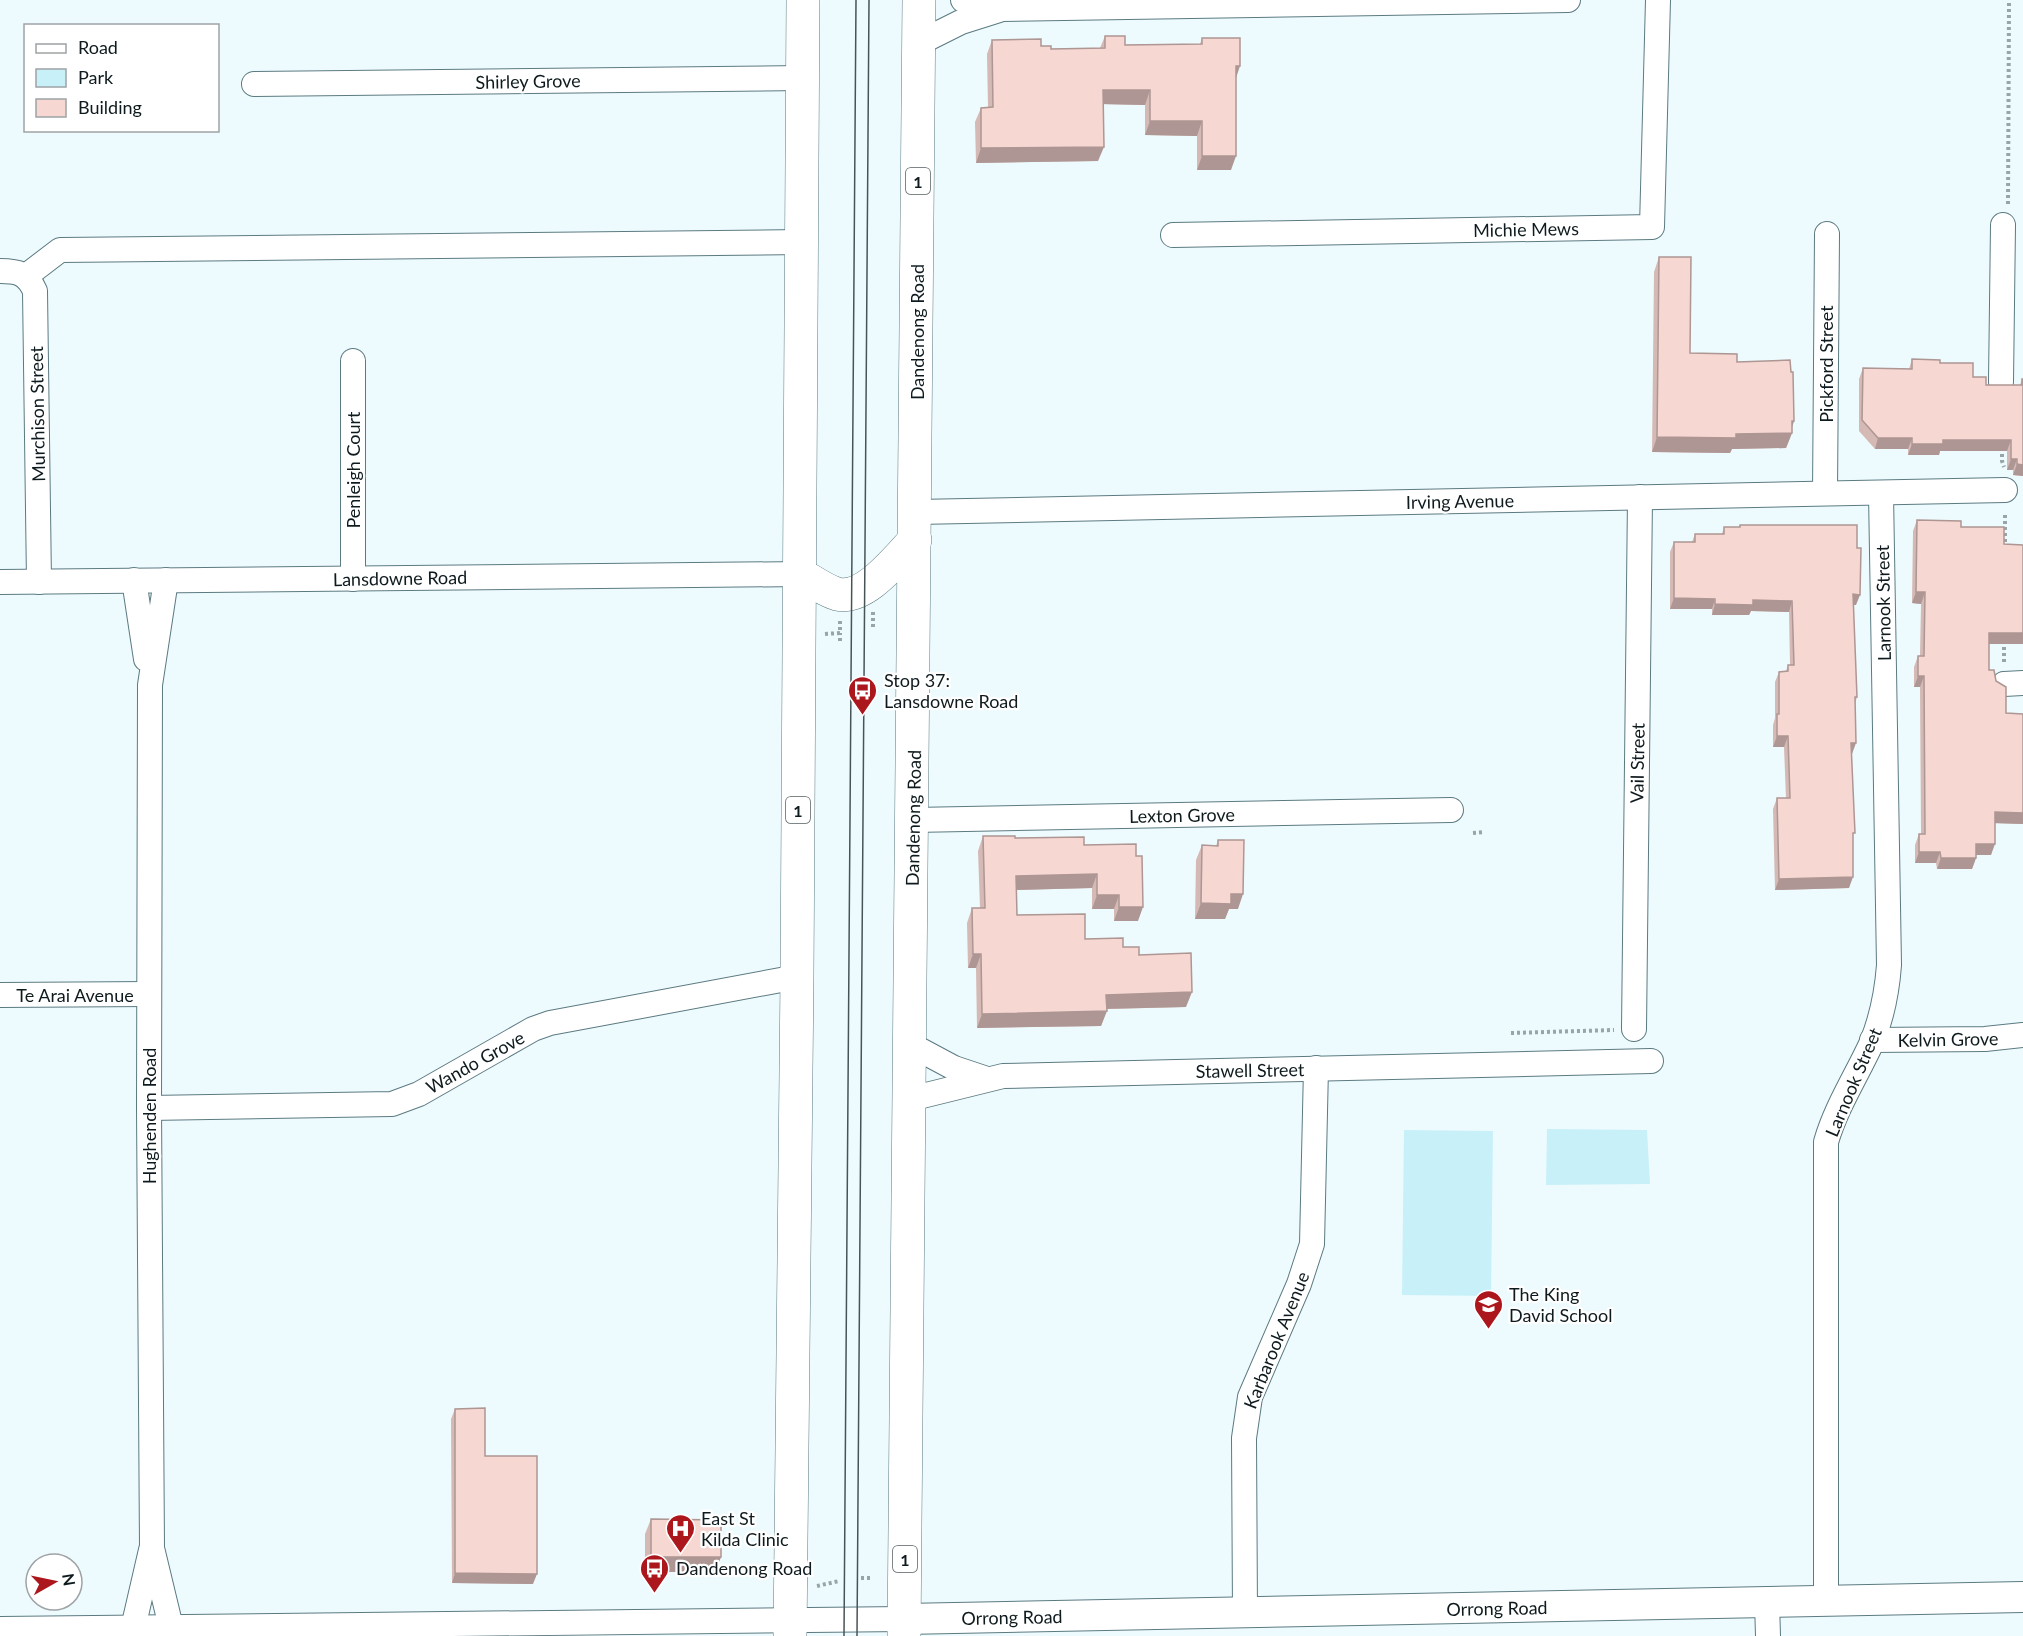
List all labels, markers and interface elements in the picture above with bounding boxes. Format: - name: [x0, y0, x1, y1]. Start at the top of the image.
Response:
- legend: [24, 24, 219, 132]
- text: Road: [78, 36, 118, 58]
- text: Park: [78, 66, 114, 88]
- street label: Shirley Grove: [475, 69, 581, 93]
- text: Building: [78, 96, 142, 118]
- road number: 1: [906, 168, 930, 194]
- street label: Michie Mews: [1473, 217, 1579, 241]
- street label: Dandenong Road: [906, 264, 928, 400]
- street label: Pickford Street: [1815, 305, 1837, 423]
- street label: Murchison Street: [25, 345, 49, 482]
- street label: Penleigh Court: [342, 411, 364, 529]
- street label: Irving Avenue: [1406, 489, 1514, 513]
- street label: Larnook Street: [1871, 544, 1895, 661]
- street label: Lansdowne Road: [333, 566, 467, 590]
- place label: Stop 37: Lansdowne Road: [884, 669, 1018, 712]
- bus stop icon: Stop 37: Lansdowne Road: [847, 674, 879, 716]
- street label: Vail Street: [1625, 722, 1649, 803]
- street label: Dandenong Road: [901, 750, 925, 886]
- road number: 1: [786, 797, 810, 823]
- street label: Lexton Grove: [1129, 803, 1235, 827]
- street label: Te Arai Avenue: [16, 984, 134, 1006]
- street label: Larnook Street: [1820, 1024, 1886, 1140]
- street label: Wando Grove: [422, 1026, 528, 1098]
- street label: Kelvin Grove: [1897, 1027, 1999, 1051]
- street label: Hughenden Road: [138, 1048, 160, 1184]
- street label: Stawell Street: [1195, 1058, 1305, 1082]
- street label: Karbarook Avenue: [1239, 1268, 1313, 1412]
- place label: The King David School: [1509, 1283, 1613, 1326]
- school or university icon: The King David School: [1472, 1288, 1504, 1330]
- place label: East St Kilda Clinic: [701, 1507, 789, 1550]
- hospital icon: East St Kilda Clinic: [664, 1512, 696, 1554]
- road number: 1: [893, 1546, 917, 1572]
- north arrow: [24, 1552, 84, 1612]
- bus stop icon: Dandenong Road: [639, 1552, 671, 1594]
- place label: Dandenong Road: [676, 1557, 812, 1579]
- text: N: [59, 1572, 80, 1587]
- street label: Orrong Road: [1446, 1596, 1548, 1620]
- street label: Orrong Road: [961, 1605, 1063, 1629]

